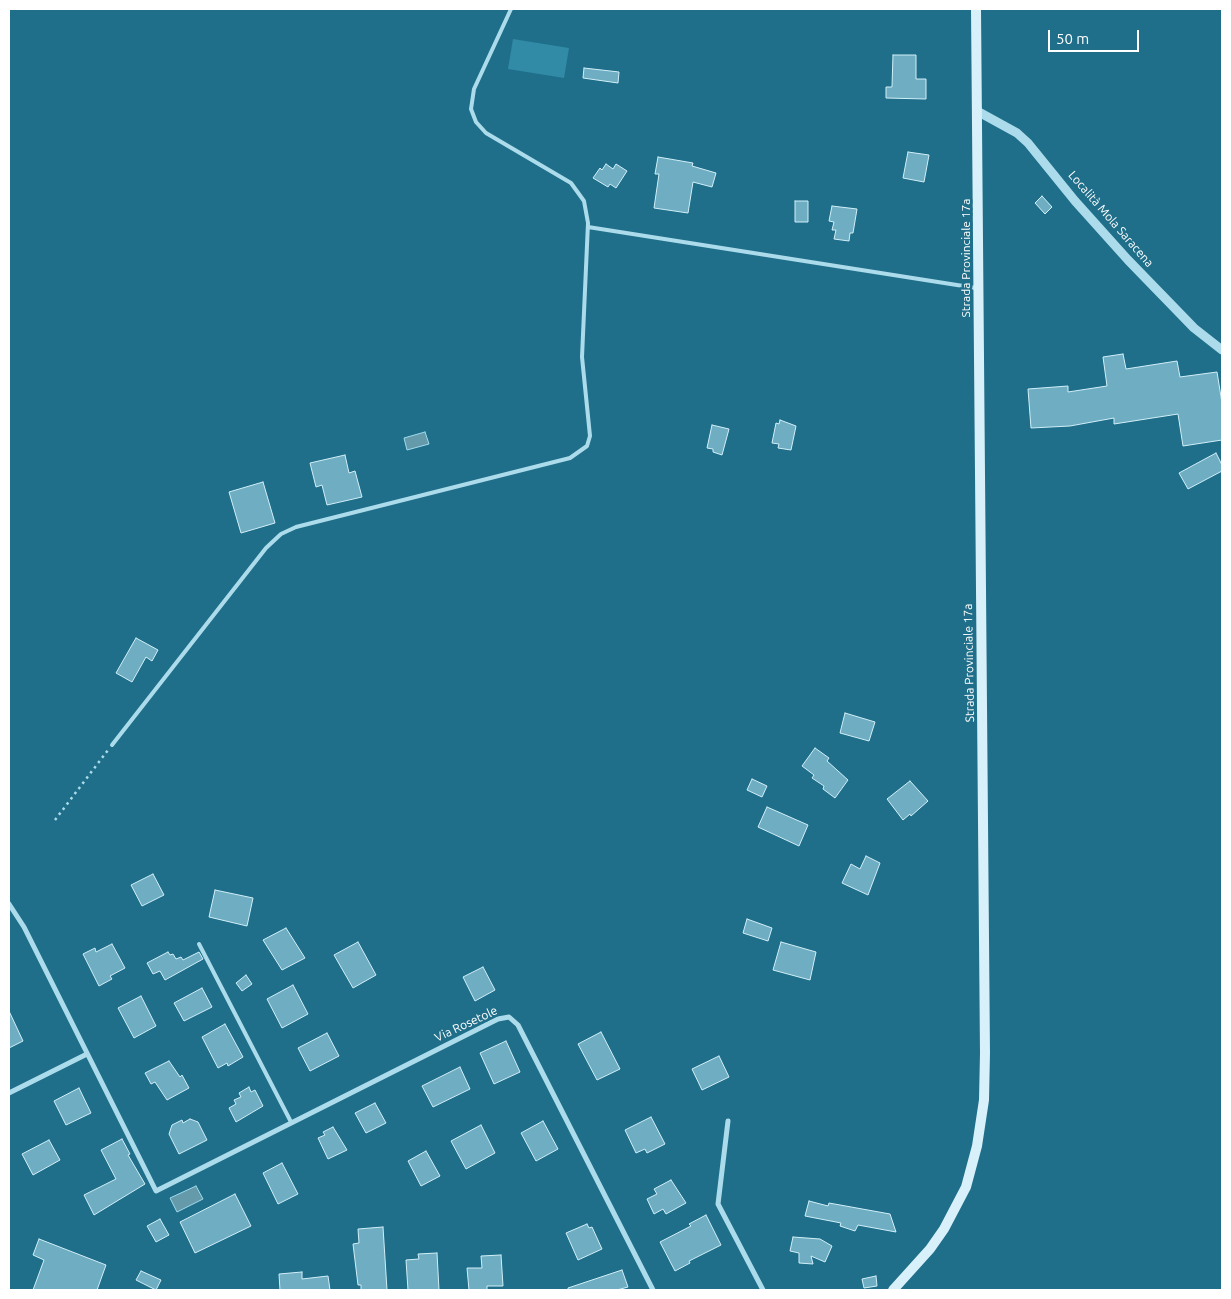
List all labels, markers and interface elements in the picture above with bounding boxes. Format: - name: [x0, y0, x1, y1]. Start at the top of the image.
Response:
- scale bar: [1051, 20, 1142, 52]
- text: 50 m: [1056, 30, 1089, 47]
- street label: Località Mola Saracena: [1065, 168, 1157, 270]
- street label: Strada Provinciale 17a: [959, 199, 973, 317]
- street label: Strada Provinciale 17a: [961, 603, 977, 723]
- street label: Via Rosetole: [432, 1003, 500, 1045]

